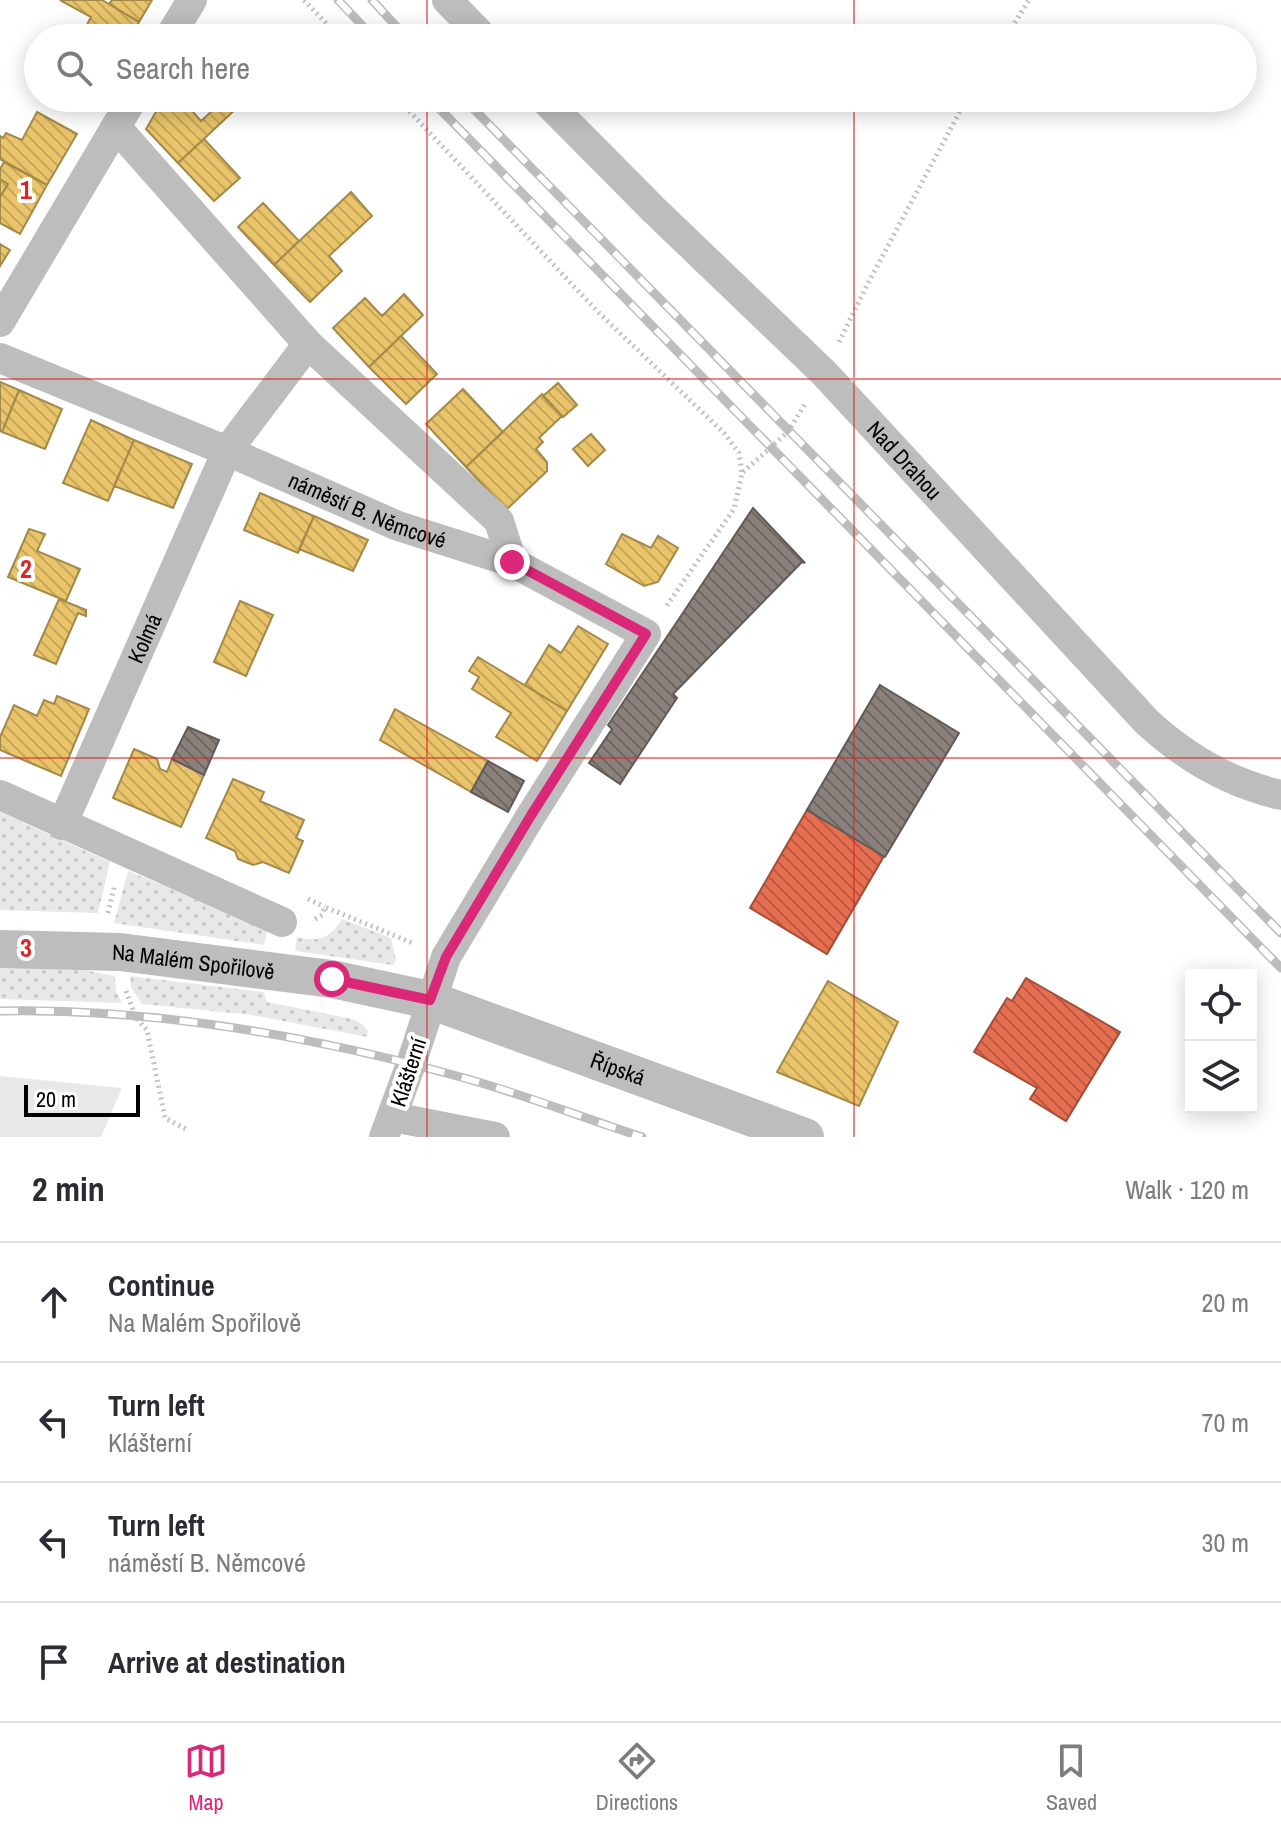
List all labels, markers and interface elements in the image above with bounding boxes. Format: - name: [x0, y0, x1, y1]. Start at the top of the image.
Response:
- search box: [24, 24, 1257, 112]
- icon: search: [52, 46, 96, 90]
- text: Search here: [116, 48, 250, 88]
- text: 1: [20, 172, 32, 207]
- street label: Nad Drahou: [861, 414, 949, 506]
- street label: náměstí B. Němcové: [284, 465, 450, 555]
- route end: [494, 544, 530, 580]
- text: 2: [20, 551, 32, 586]
- street label: Kolmá: [120, 609, 168, 668]
- text: 3: [20, 930, 32, 965]
- street label: Na Malém Spořilově: [112, 937, 276, 987]
- route start: [314, 961, 350, 997]
- map controls: [1185, 969, 1257, 1113]
- button: locate: [1185, 969, 1257, 1041]
- street label: Klášterní: [383, 1033, 434, 1110]
- button: layers: [1185, 1041, 1257, 1113]
- street label: Řípská: [586, 1045, 649, 1092]
- scale bar: [24, 1081, 140, 1117]
- text: 20 m: [36, 1084, 76, 1114]
- text: 2 min: [32, 1166, 105, 1212]
- text: Walk · 120 m: [1125, 1172, 1249, 1207]
- text: Continue: [108, 1265, 215, 1305]
- icon: ahead: [32, 1280, 76, 1324]
- text: 20 m: [1202, 1285, 1249, 1320]
- text: Na Malém Spořilově: [108, 1305, 301, 1340]
- text: Turn left: [108, 1385, 205, 1425]
- icon: left: [32, 1400, 76, 1444]
- text: 70 m: [1202, 1405, 1249, 1440]
- text: Klášterní: [108, 1425, 192, 1460]
- text: Turn left: [108, 1505, 205, 1545]
- icon: left: [32, 1520, 76, 1564]
- text: 30 m: [1202, 1525, 1249, 1560]
- text: náměstí B. Němcové: [108, 1545, 306, 1580]
- icon: arrive: [32, 1640, 76, 1684]
- text: Arrive at destination: [108, 1642, 346, 1682]
- tab: Map: [184, 1739, 228, 1817]
- tab: Directions: [596, 1739, 678, 1817]
- tab: Saved: [1046, 1739, 1097, 1817]

